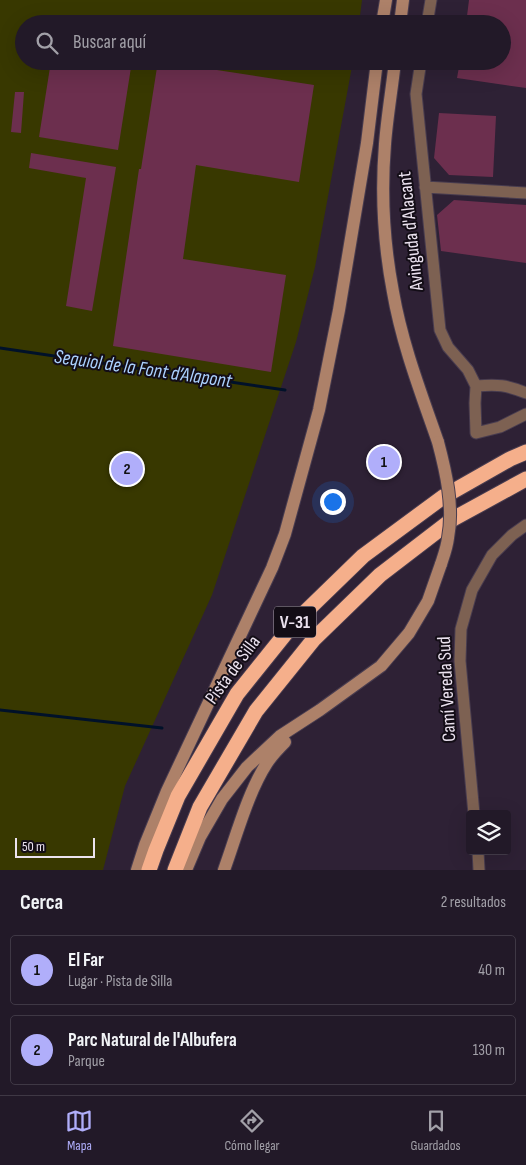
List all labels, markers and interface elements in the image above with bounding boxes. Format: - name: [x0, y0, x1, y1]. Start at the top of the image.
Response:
- search box: [15, 15, 511, 70]
- icon: search: [33, 29, 61, 57]
- text: Buscar aquí: [73, 31, 146, 54]
- street label: Avinguda d'Alacant: [393, 170, 429, 293]
- water label: Sequiol de la Font d’Alapont: [53, 345, 234, 393]
- pin: 1: [368, 443, 400, 481]
- pin: 2: [111, 450, 143, 488]
- your location: [320, 489, 346, 515]
- road number: V-31: [274, 606, 316, 638]
- street label: Pista de Silla: [200, 631, 266, 709]
- street label: Camí Vereda Sud: [433, 636, 461, 742]
- map controls: [466, 810, 511, 855]
- button: layers: [466, 810, 511, 855]
- scale bar: [15, 835, 95, 858]
- text: 50 m: [22, 838, 45, 855]
- text: Cerca: [20, 890, 63, 915]
- text: 2 resultados: [441, 893, 506, 912]
- text: El Far: [68, 949, 104, 972]
- text: 1: [34, 961, 40, 980]
- text: 40 m: [478, 961, 505, 980]
- text: Lugar · Pista de Silla: [68, 972, 172, 991]
- text: Parc Natural de l'Albufera: [68, 1029, 237, 1052]
- text: 2: [33, 1041, 41, 1060]
- text: 130 m: [473, 1041, 505, 1060]
- text: Parque: [68, 1052, 105, 1071]
- tab: Mapa: [65, 1107, 93, 1154]
- tab: Cómo llegar: [224, 1107, 280, 1154]
- tab: Guardados: [411, 1107, 460, 1154]

